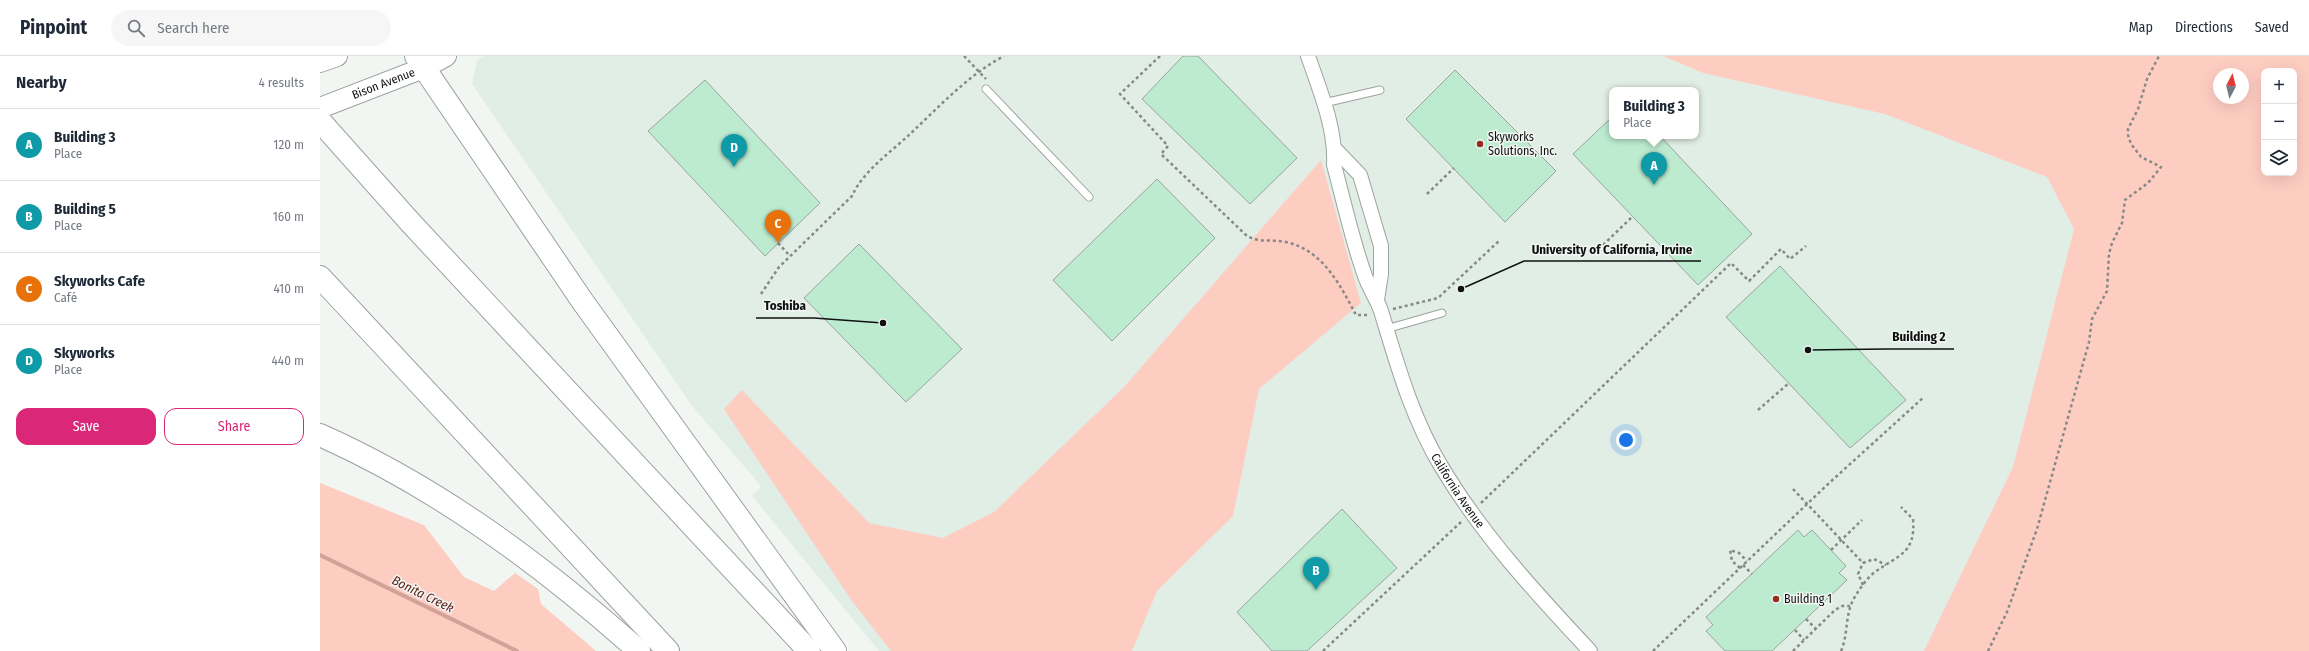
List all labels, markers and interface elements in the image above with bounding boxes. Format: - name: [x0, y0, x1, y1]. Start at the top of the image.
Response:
- search box: [111, 10, 391, 46]
- text: Pinpoint: [20, 16, 87, 39]
- icon: search: [125, 17, 147, 39]
- text: Search here: [157, 19, 230, 37]
- text: Map: [2129, 19, 2153, 36]
- text: Directions: [2175, 19, 2233, 36]
- text: Saved: [2255, 19, 2289, 36]
- street label: Bison Avenue: [350, 65, 417, 102]
- north arrow: [2213, 68, 2249, 104]
- map controls: [2261, 68, 2297, 176]
- button: +: [2261, 68, 2297, 104]
- text: Nearby: [16, 72, 67, 93]
- text: 4 results: [258, 75, 304, 90]
- popup: [1609, 87, 1699, 139]
- text: Building 3: [1623, 97, 1685, 115]
- button: −: [2261, 104, 2297, 140]
- text: Place: [1623, 115, 1651, 130]
- text: Building 3: [54, 128, 116, 146]
- place label: Skyworks Solutions, Inc.: [1488, 130, 1557, 158]
- pin: D: [721, 134, 747, 167]
- text: A: [25, 137, 33, 152]
- text: 120 m: [273, 137, 304, 152]
- marker: Skyworks Solutions, Inc.: [1475, 139, 1485, 149]
- button: layers: [2261, 140, 2297, 176]
- text: Place: [54, 146, 82, 161]
- pin: A: [1641, 152, 1667, 185]
- text: Building 5: [54, 200, 116, 218]
- text: B: [25, 209, 33, 224]
- text: 160 m: [273, 209, 304, 224]
- pin: C: [765, 210, 791, 243]
- text: Place: [54, 218, 82, 233]
- callout: University of California, Irvine: [1524, 236, 1701, 261]
- text: University of California, Irvine: [1532, 242, 1693, 257]
- text: Skyworks Cafe: [54, 272, 145, 290]
- text: C: [26, 281, 32, 296]
- text: 410 m: [274, 281, 304, 296]
- text: Café: [54, 290, 77, 305]
- callout: Toshiba: [756, 293, 814, 318]
- text: Toshiba: [764, 298, 806, 313]
- callout: Building 2: [1885, 324, 1954, 349]
- text: Building 2: [1892, 329, 1946, 344]
- text: Skyworks: [54, 344, 115, 362]
- text: D: [25, 353, 33, 368]
- text: 440 m: [272, 353, 304, 368]
- text: Place: [54, 362, 82, 377]
- button: Save: [16, 408, 156, 445]
- button: Share: [164, 408, 304, 445]
- your location: [1616, 430, 1636, 450]
- street label: California Avenue: [1428, 451, 1487, 531]
- pin: B: [1303, 557, 1329, 590]
- water label: Bonita Creek: [390, 573, 457, 616]
- place label: Building 1: [1784, 592, 1832, 606]
- marker: Building 1: [1771, 594, 1781, 604]

